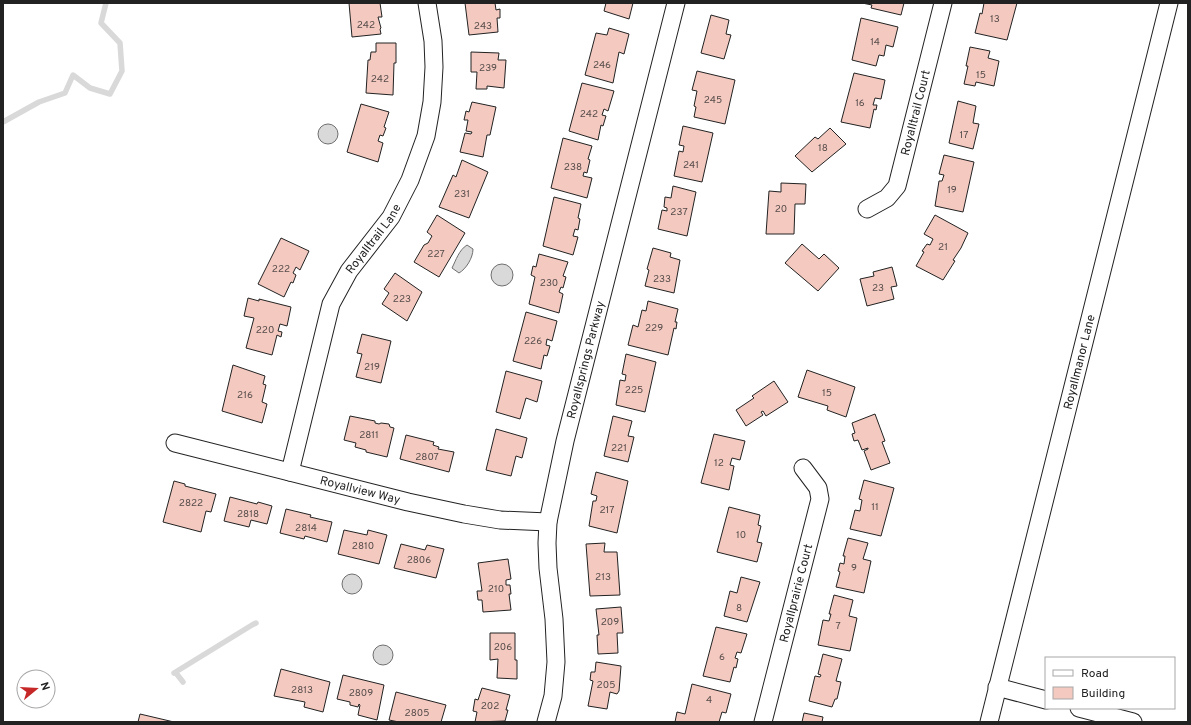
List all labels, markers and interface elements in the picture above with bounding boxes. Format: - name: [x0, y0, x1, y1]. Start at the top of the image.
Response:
- house number: 13: [990, 13, 1000, 26]
- house number: 242: [357, 19, 375, 32]
- house number: 243: [474, 20, 492, 33]
- house number: 14: [870, 36, 880, 49]
- house number: 246: [593, 59, 611, 72]
- house number: 239: [479, 62, 497, 75]
- street label: Royalltrail Court: [898, 68, 935, 157]
- house number: 15: [976, 69, 986, 82]
- house number: 242: [371, 73, 389, 86]
- house number: 245: [704, 94, 722, 107]
- house number: 16: [855, 97, 865, 110]
- house number: 242: [580, 108, 598, 121]
- house number: 17: [960, 129, 968, 142]
- house number: 18: [818, 142, 828, 155]
- house number: 241: [683, 159, 699, 172]
- house number: 238: [564, 161, 582, 174]
- house number: 19: [947, 184, 957, 197]
- house number: 231: [454, 188, 470, 201]
- street label: Royalltrail Lane: [343, 202, 405, 278]
- house number: 20: [775, 203, 787, 216]
- house number: 237: [670, 206, 688, 219]
- house number: 21: [938, 241, 948, 254]
- house number: 227: [427, 248, 445, 261]
- house number: 222: [272, 263, 290, 276]
- house number: 233: [653, 273, 671, 286]
- house number: 230: [540, 277, 558, 290]
- house number: 23: [872, 282, 884, 295]
- house number: 223: [393, 293, 411, 306]
- street label: Royallsprings Parkway: [564, 299, 609, 421]
- street label: Royallmanor Lane: [1060, 313, 1100, 412]
- house number: 229: [645, 322, 663, 335]
- house number: 220: [256, 324, 274, 337]
- house number: 226: [524, 335, 542, 348]
- house number: 219: [364, 361, 380, 374]
- house number: 225: [625, 384, 643, 397]
- house number: 15: [822, 387, 832, 400]
- house number: 216: [237, 389, 253, 402]
- house number: 2811: [359, 429, 379, 442]
- house number: 221: [611, 442, 627, 455]
- house number: 2807: [415, 451, 439, 464]
- house number: 12: [714, 457, 724, 470]
- street label: Royallview Way: [318, 473, 402, 509]
- house number: 2822: [179, 497, 203, 510]
- house number: 11: [871, 501, 879, 514]
- house number: 217: [599, 504, 615, 517]
- house number: 2818: [237, 508, 259, 521]
- house number: 2814: [295, 522, 317, 535]
- house number: 10: [736, 529, 746, 542]
- house number: 2810: [352, 540, 374, 553]
- street label: Royallprairie Court: [777, 542, 817, 644]
- house number: 2806: [407, 554, 431, 567]
- house number: 9: [851, 562, 857, 575]
- house number: 213: [595, 571, 611, 584]
- house number: 210: [488, 583, 504, 596]
- house number: 8: [736, 602, 742, 615]
- house number: 209: [601, 616, 619, 629]
- house number: 7: [835, 620, 841, 633]
- house number: 206: [494, 641, 512, 654]
- house number: 6: [719, 651, 725, 664]
- legend: [1045, 657, 1175, 709]
- text: Road: [1081, 666, 1109, 682]
- north arrow: [16, 669, 56, 709]
- house number: 205: [597, 679, 615, 692]
- text: N: [37, 680, 52, 692]
- house number: 2813: [291, 684, 313, 697]
- text: Building: [1081, 686, 1125, 702]
- house number: 2809: [349, 687, 373, 700]
- house number: 4: [706, 694, 712, 707]
- house number: 202: [481, 700, 499, 713]
- house number: 2805: [405, 707, 429, 720]

